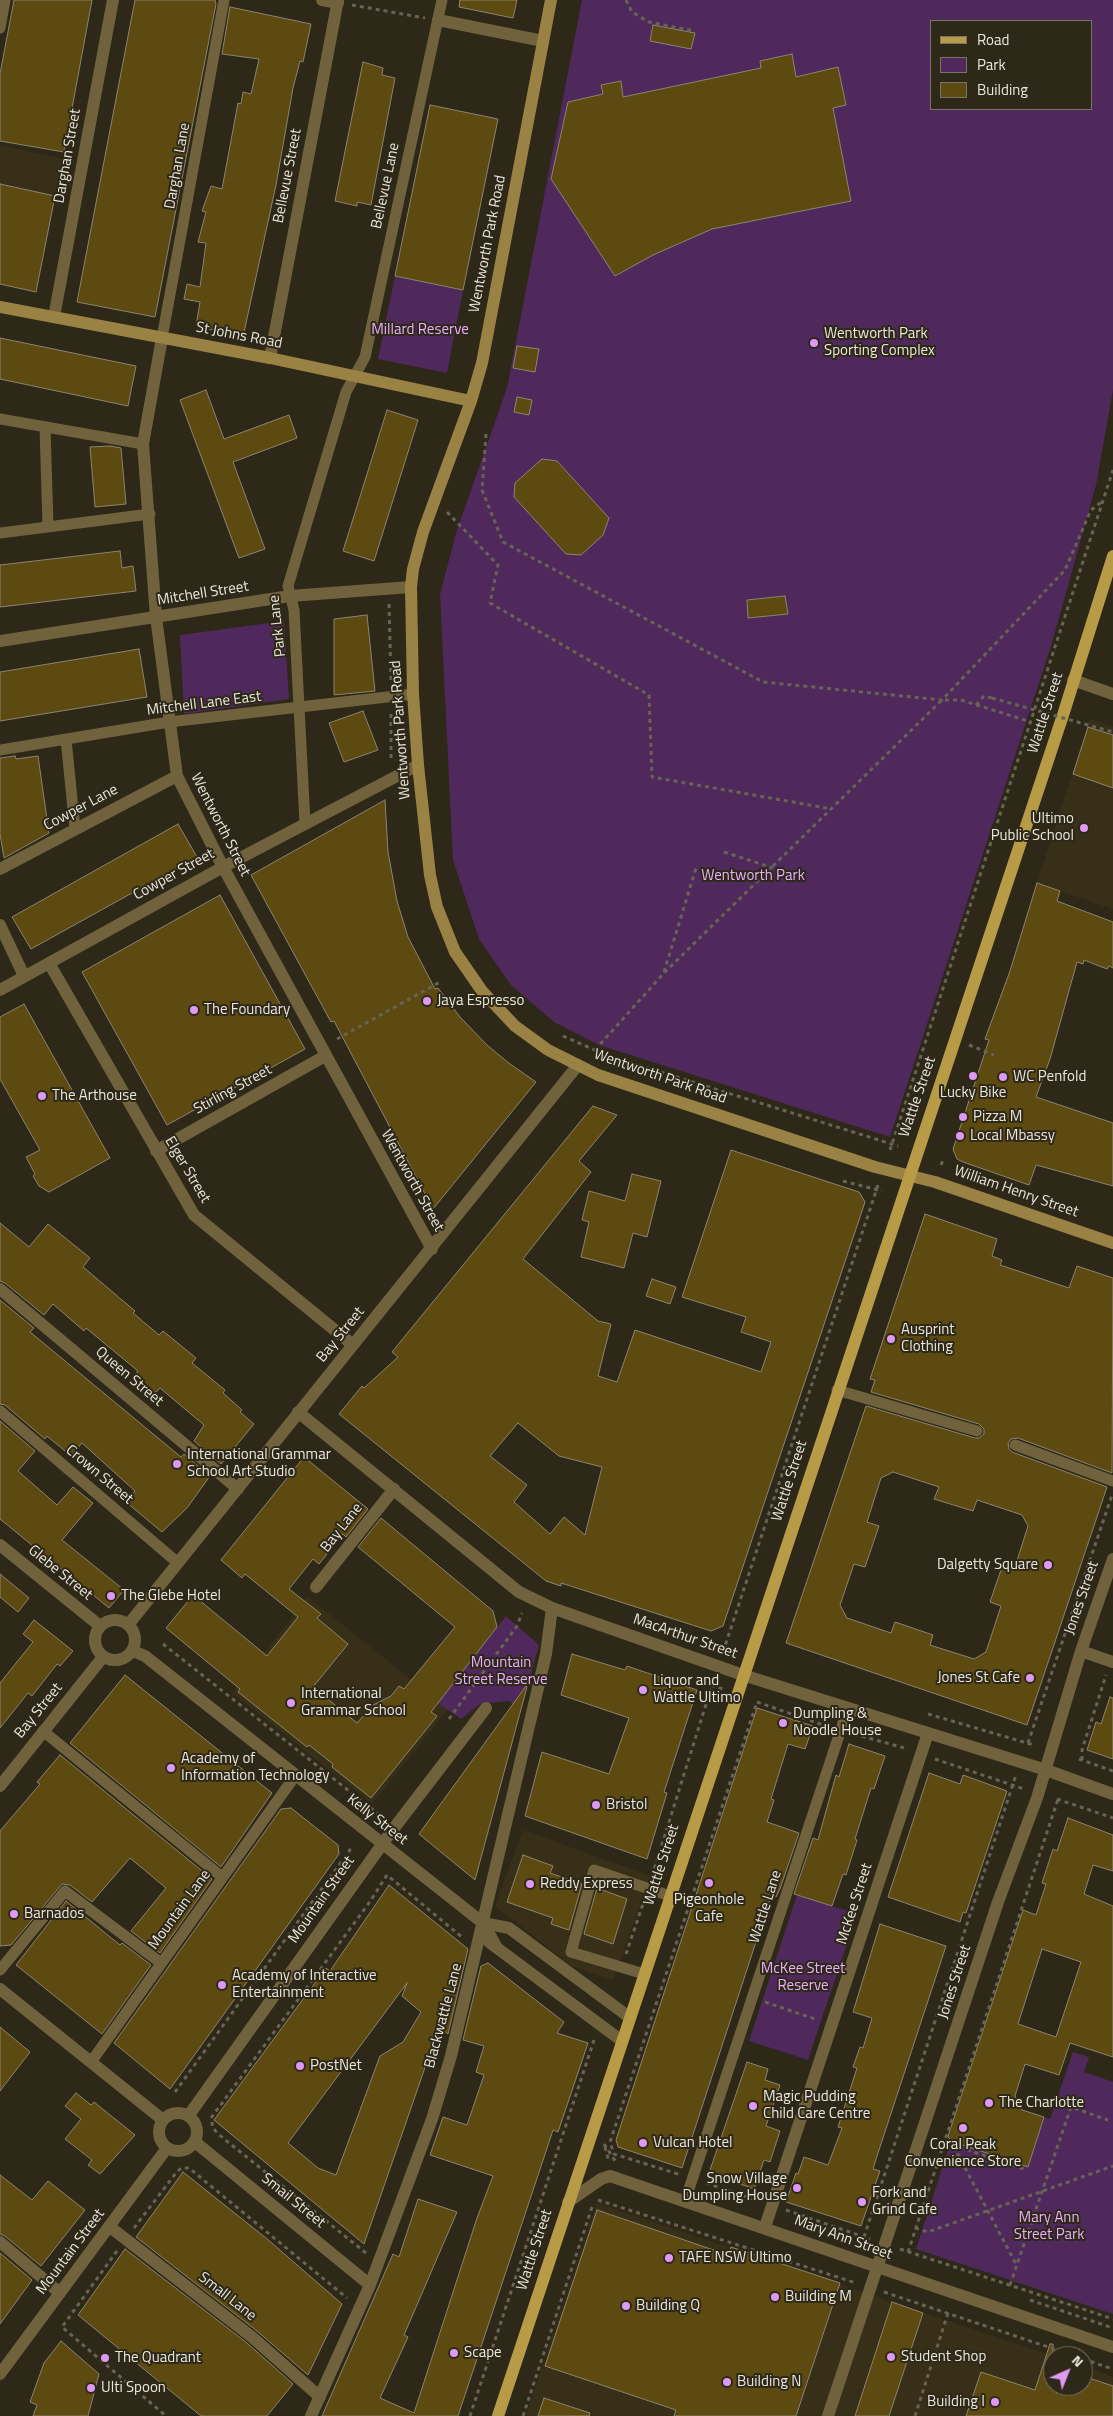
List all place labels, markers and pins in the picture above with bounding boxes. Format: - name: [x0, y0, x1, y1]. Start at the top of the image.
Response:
- place label: Wentworth Park Sporting Complex: [824, 325, 935, 360]
- marker: Wentworth Park Sporting Complex: [808, 337, 820, 349]
- place label: Ultimo Public School: [991, 810, 1074, 845]
- marker: Ultimo Public School: [1078, 822, 1090, 834]
- place label: Jaya Espresso: [437, 992, 524, 1010]
- marker: Jaya Espresso: [421, 995, 433, 1007]
- place label: The Foundary: [204, 1001, 290, 1019]
- marker: The Foundary: [188, 1004, 200, 1016]
- place label: WC Penfold: [1013, 1068, 1086, 1086]
- marker: Lucky Bike: [967, 1070, 979, 1082]
- marker: WC Penfold: [997, 1071, 1009, 1083]
- place label: Lucky Bike: [940, 1084, 1006, 1102]
- place label: The Arthouse: [52, 1087, 137, 1105]
- marker: The Arthouse: [36, 1090, 48, 1102]
- place label: Pizza M: [973, 1108, 1022, 1126]
- marker: Pizza M: [957, 1111, 969, 1123]
- place label: Local Mbassy: [970, 1127, 1055, 1145]
- marker: Local Mbassy: [954, 1130, 966, 1142]
- place label: Ausprint Clothing: [901, 1321, 955, 1356]
- marker: Ausprint Clothing: [885, 1333, 897, 1345]
- place label: International Grammar School Art Studio: [187, 1446, 331, 1481]
- marker: International Grammar School Art Studio: [171, 1458, 183, 1470]
- place label: Dalgetty Square: [937, 1556, 1038, 1574]
- marker: Dalgetty Square: [1042, 1559, 1054, 1571]
- place label: The Glebe Hotel: [121, 1587, 221, 1605]
- marker: The Glebe Hotel: [105, 1590, 117, 1602]
- place label: Jones St Cafe: [937, 1669, 1020, 1687]
- place label: Liquor and Wattle Ultimo: [653, 1672, 741, 1707]
- marker: Jones St Cafe: [1024, 1672, 1036, 1684]
- marker: Liquor and Wattle Ultimo: [637, 1684, 649, 1696]
- place label: International Grammar School: [301, 1685, 406, 1720]
- marker: International Grammar School: [285, 1697, 297, 1709]
- place label: Dumpling & Noodle House: [793, 1705, 882, 1740]
- marker: Dumpling & Noodle House: [777, 1717, 789, 1729]
- place label: Academy of Information Technology: [181, 1750, 330, 1785]
- marker: Academy of Information Technology: [165, 1762, 177, 1774]
- place label: Bristol: [606, 1796, 647, 1814]
- marker: Bristol: [590, 1799, 602, 1811]
- place label: Reddy Express: [540, 1875, 633, 1893]
- marker: Pigeonhole Cafe: [703, 1877, 715, 1889]
- marker: Reddy Express: [524, 1878, 536, 1890]
- place label: Pigeonhole Cafe: [674, 1891, 744, 1926]
- place label: Barnados: [24, 1905, 84, 1923]
- marker: Barnados: [8, 1908, 20, 1920]
- place label: Academy of Interactive Entertainment: [232, 1967, 377, 2002]
- marker: Academy of Interactive Entertainment: [216, 1979, 228, 1991]
- place label: PostNet: [310, 2057, 362, 2075]
- marker: PostNet: [294, 2060, 306, 2072]
- place label: Magic Pudding Child Care Centre: [763, 2088, 870, 2123]
- place label: The Charlotte: [999, 2094, 1084, 2112]
- marker: The Charlotte: [983, 2097, 995, 2109]
- marker: Magic Pudding Child Care Centre: [747, 2100, 759, 2112]
- marker: Coral Peak Convenience Store: [957, 2122, 969, 2134]
- place label: Vulcan Hotel: [653, 2134, 732, 2152]
- place label: Coral Peak Convenience Store: [905, 2136, 1021, 2171]
- marker: Vulcan Hotel: [637, 2137, 649, 2149]
- place label: Snow Village Dumpling House: [683, 2170, 787, 2205]
- marker: Snow Village Dumpling House: [791, 2182, 803, 2194]
- place label: Fork and Grind Cafe: [872, 2184, 937, 2219]
- marker: Fork and Grind Cafe: [856, 2196, 868, 2208]
- place label: TAFE NSW Ultimo: [679, 2249, 792, 2267]
- marker: TAFE NSW Ultimo: [663, 2252, 675, 2264]
- place label: Building M: [785, 2288, 852, 2306]
- marker: Building M: [769, 2291, 781, 2303]
- place label: Building Q: [636, 2297, 700, 2315]
- marker: Building Q: [620, 2300, 632, 2312]
- place label: Scape: [464, 2344, 502, 2362]
- marker: Scape: [448, 2347, 460, 2359]
- place label: Student Shop: [901, 2348, 986, 2366]
- place label: The Quadrant: [115, 2349, 201, 2367]
- marker: Student Shop: [885, 2351, 897, 2363]
- marker: The Quadrant: [99, 2352, 111, 2364]
- place label: Building N: [737, 2373, 801, 2391]
- marker: Building N: [721, 2376, 733, 2388]
- place label: Ulti Spoon: [101, 2379, 166, 2397]
- marker: Ulti Spoon: [85, 2382, 97, 2394]
- place label: Building I: [927, 2393, 985, 2411]
- marker: Building I: [989, 2396, 1001, 2408]

